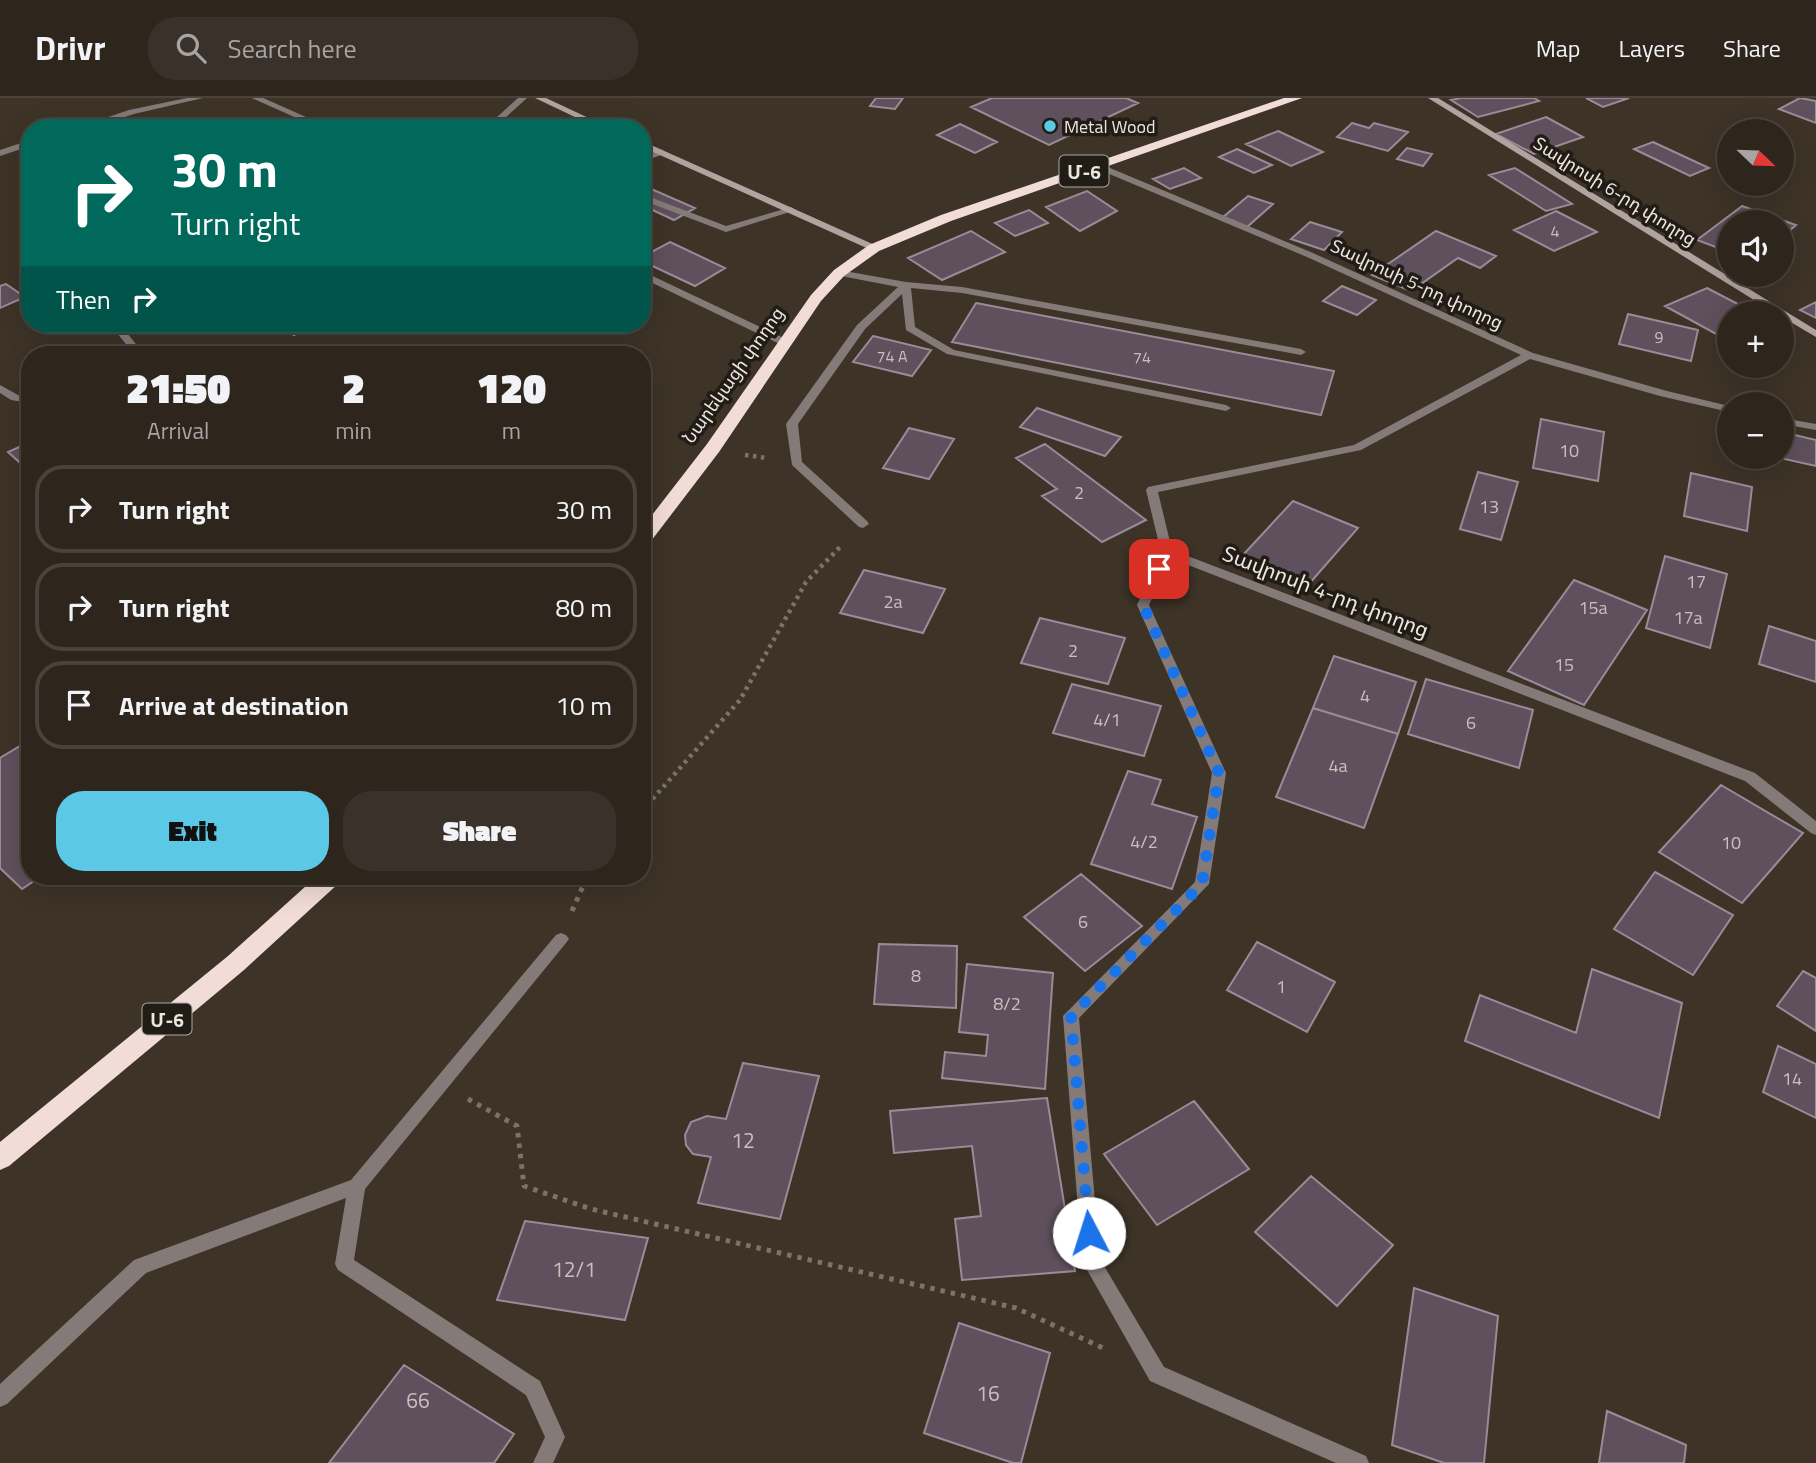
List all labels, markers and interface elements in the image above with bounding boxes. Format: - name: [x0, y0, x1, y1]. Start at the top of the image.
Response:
- search box: [148, 17, 638, 80]
- text: Drivr: [35, 23, 106, 73]
- icon: search: [172, 29, 210, 67]
- text: Search here: [228, 29, 357, 68]
- text: Map: [1536, 30, 1581, 66]
- text: Layers: [1619, 30, 1685, 66]
- text: Share: [1723, 30, 1781, 66]
- place label: Metal Wood: [1064, 113, 1156, 140]
- marker: Metal Wood: [1042, 118, 1058, 134]
- north arrow: [1717, 119, 1794, 196]
- map controls: [1717, 119, 1794, 469]
- street label: Տավրոսի 6-րդ փողոց: [1528, 130, 1702, 252]
- text: 30 m: [171, 131, 278, 206]
- icon: right: [56, 147, 147, 238]
- road number: Մ-6: [1060, 156, 1108, 186]
- text: Turn right: [171, 199, 300, 247]
- button: sound: [1717, 210, 1794, 287]
- house number: 4: [1551, 219, 1560, 243]
- street label: Տավրոսի 5-րդ փողոց: [1326, 232, 1508, 336]
- text: Then: [56, 280, 111, 319]
- icon: right: [125, 280, 163, 318]
- street label: Նարեկացի փողոց: [676, 301, 790, 449]
- button: +: [1717, 301, 1794, 378]
- house number: 9: [1655, 325, 1664, 349]
- house number: 74 A: [877, 344, 908, 368]
- house number: 74: [1133, 345, 1151, 369]
- text: 21:50: [126, 355, 230, 419]
- text: 2: [342, 355, 365, 419]
- text: 120: [477, 355, 546, 419]
- button: −: [1717, 392, 1794, 469]
- text: Arrival: [147, 413, 209, 448]
- text: min: [335, 413, 372, 448]
- text: m: [502, 413, 521, 448]
- house number: 10: [1559, 437, 1579, 464]
- house number: 2: [1074, 479, 1084, 506]
- icon: right: [60, 490, 98, 528]
- text: Turn right: [119, 490, 230, 529]
- text: 30 m: [555, 490, 612, 529]
- house number: 13: [1479, 493, 1499, 520]
- street label: Տավրոսի 4-րդ փողոց: [1218, 537, 1434, 645]
- pin: [1129, 539, 1189, 599]
- icon: arrive: [1140, 550, 1178, 588]
- house number: 17: [1686, 568, 1706, 595]
- icon: right: [60, 588, 98, 626]
- text: Turn right: [119, 588, 230, 627]
- text: 80 m: [555, 588, 612, 627]
- house number: 2a: [883, 588, 903, 615]
- house number: 15a: [1578, 594, 1608, 621]
- house number: 17a: [1673, 604, 1703, 631]
- house number: 2: [1068, 637, 1078, 664]
- house number: 15: [1554, 651, 1574, 678]
- house number: 4: [1360, 682, 1370, 709]
- icon: arrive: [60, 686, 98, 724]
- text: Arrive at destination: [119, 686, 349, 725]
- text: 10 m: [555, 686, 612, 725]
- house number: 4/1: [1093, 706, 1121, 733]
- house number: 6: [1466, 709, 1476, 736]
- house number: 4a: [1328, 752, 1348, 779]
- button: Exit: [56, 791, 329, 871]
- button: Share: [343, 791, 616, 871]
- house number: 4/2: [1130, 828, 1158, 855]
- house number: 10: [1721, 829, 1741, 856]
- house number: 6: [1078, 908, 1088, 935]
- house number: 8: [911, 962, 921, 989]
- house number: 1: [1276, 973, 1286, 1000]
- house number: 8/2: [993, 990, 1021, 1017]
- road number: Մ-6: [142, 1004, 192, 1035]
- house number: 14: [1782, 1065, 1802, 1092]
- house number: 12: [731, 1124, 755, 1156]
- position arrow: [1052, 1196, 1126, 1270]
- house number: 12/1: [552, 1253, 596, 1285]
- house number: 16: [976, 1377, 1000, 1409]
- house number: 66: [406, 1384, 430, 1416]

